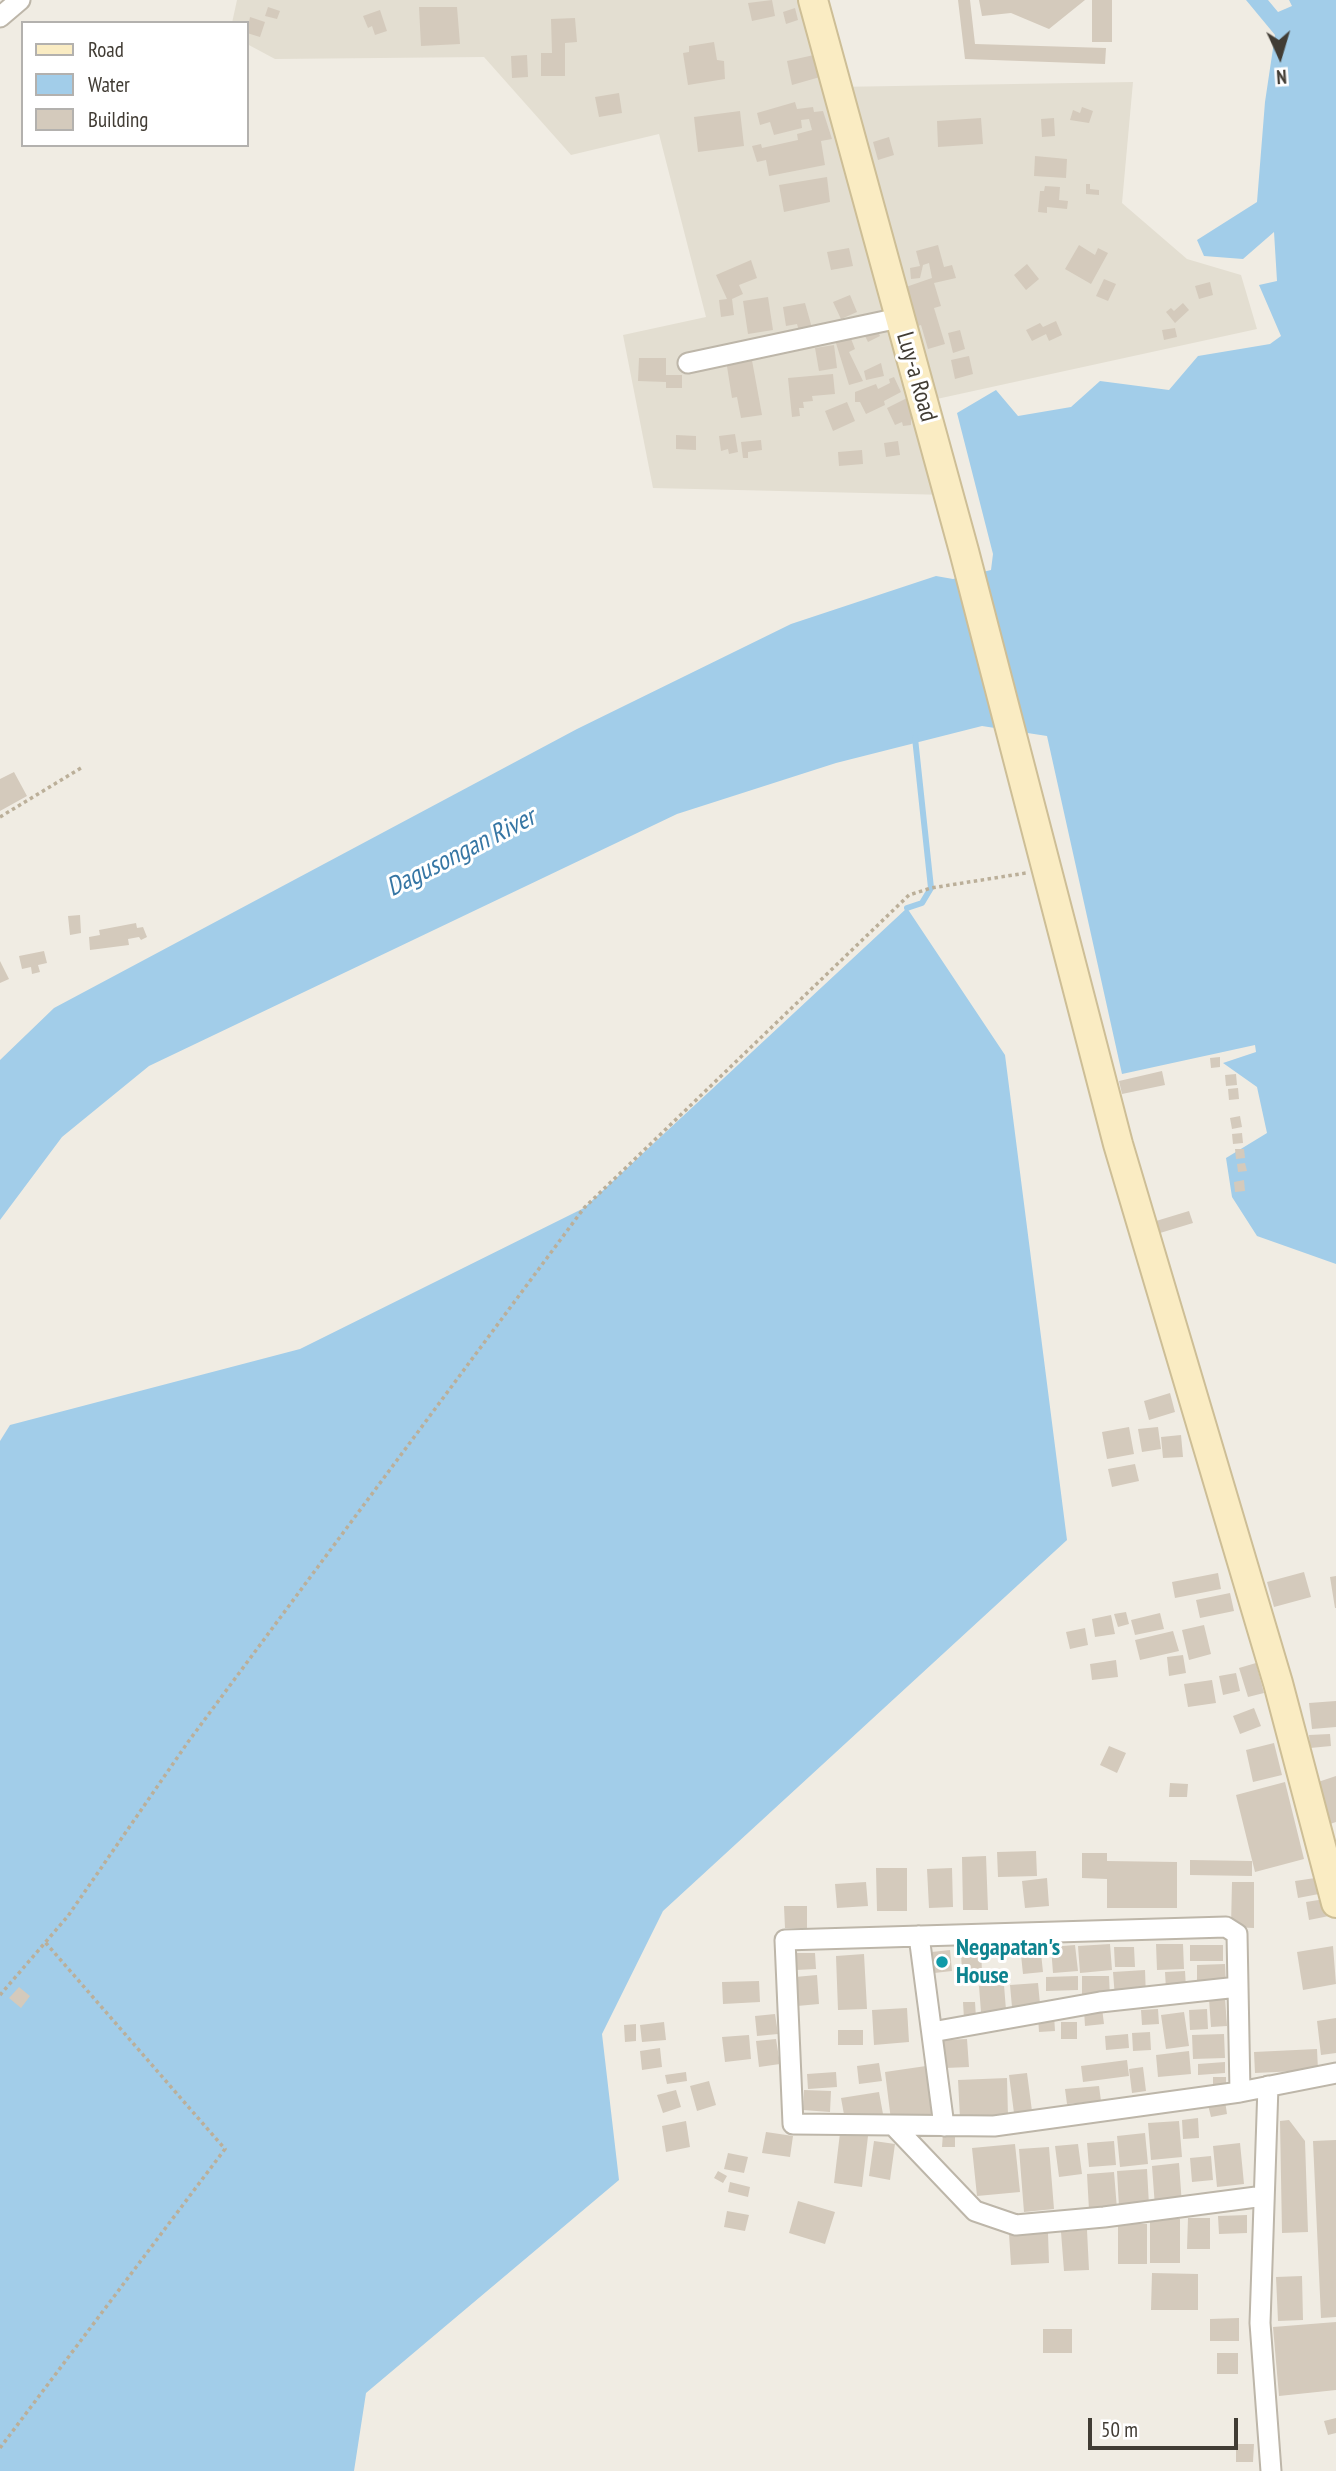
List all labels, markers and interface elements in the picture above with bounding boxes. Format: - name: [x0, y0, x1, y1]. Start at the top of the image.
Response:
- legend: [21, 21, 248, 147]
- north arrow: [1245, 21, 1315, 91]
- text: Road: [88, 36, 124, 63]
- text: N: [1276, 65, 1287, 89]
- text: Water: [88, 71, 130, 98]
- text: Building: [88, 106, 148, 133]
- street label: Luy-a Road: [890, 329, 942, 425]
- water label: Dagusongan River: [381, 802, 541, 904]
- place label: Negapatan's House: [956, 1934, 1060, 1990]
- marker: Negapatan's House: [934, 1954, 950, 1970]
- scale bar: [1091, 2404, 1242, 2448]
- text: 50 m: [1101, 2416, 1138, 2443]

